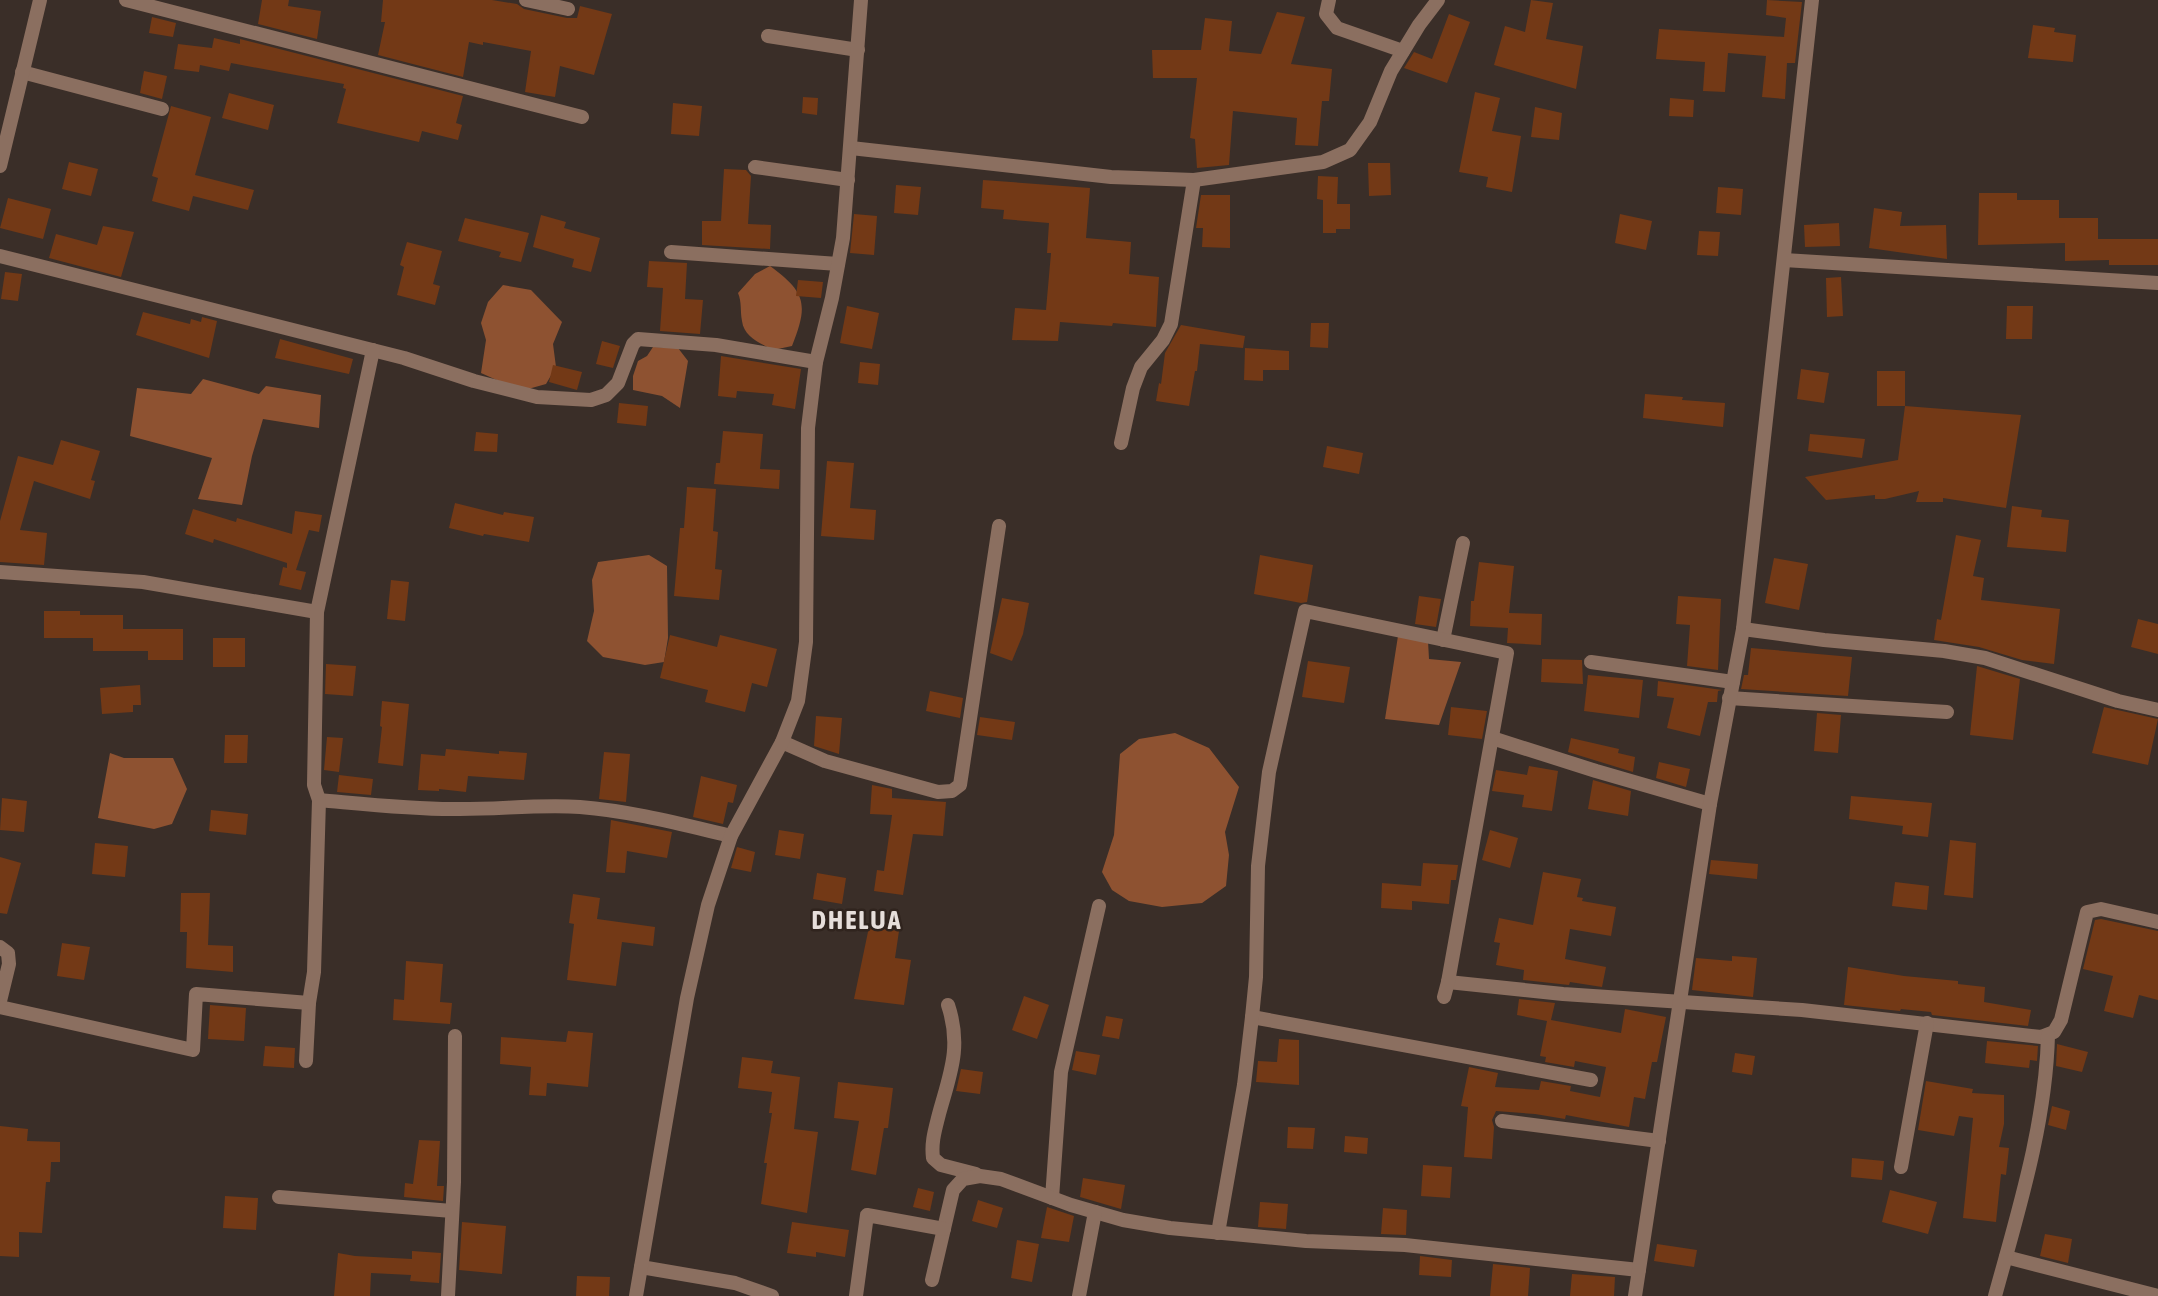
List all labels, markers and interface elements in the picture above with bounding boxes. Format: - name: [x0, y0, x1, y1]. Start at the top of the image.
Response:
- district label: DHELUA: [812, 905, 902, 935]

